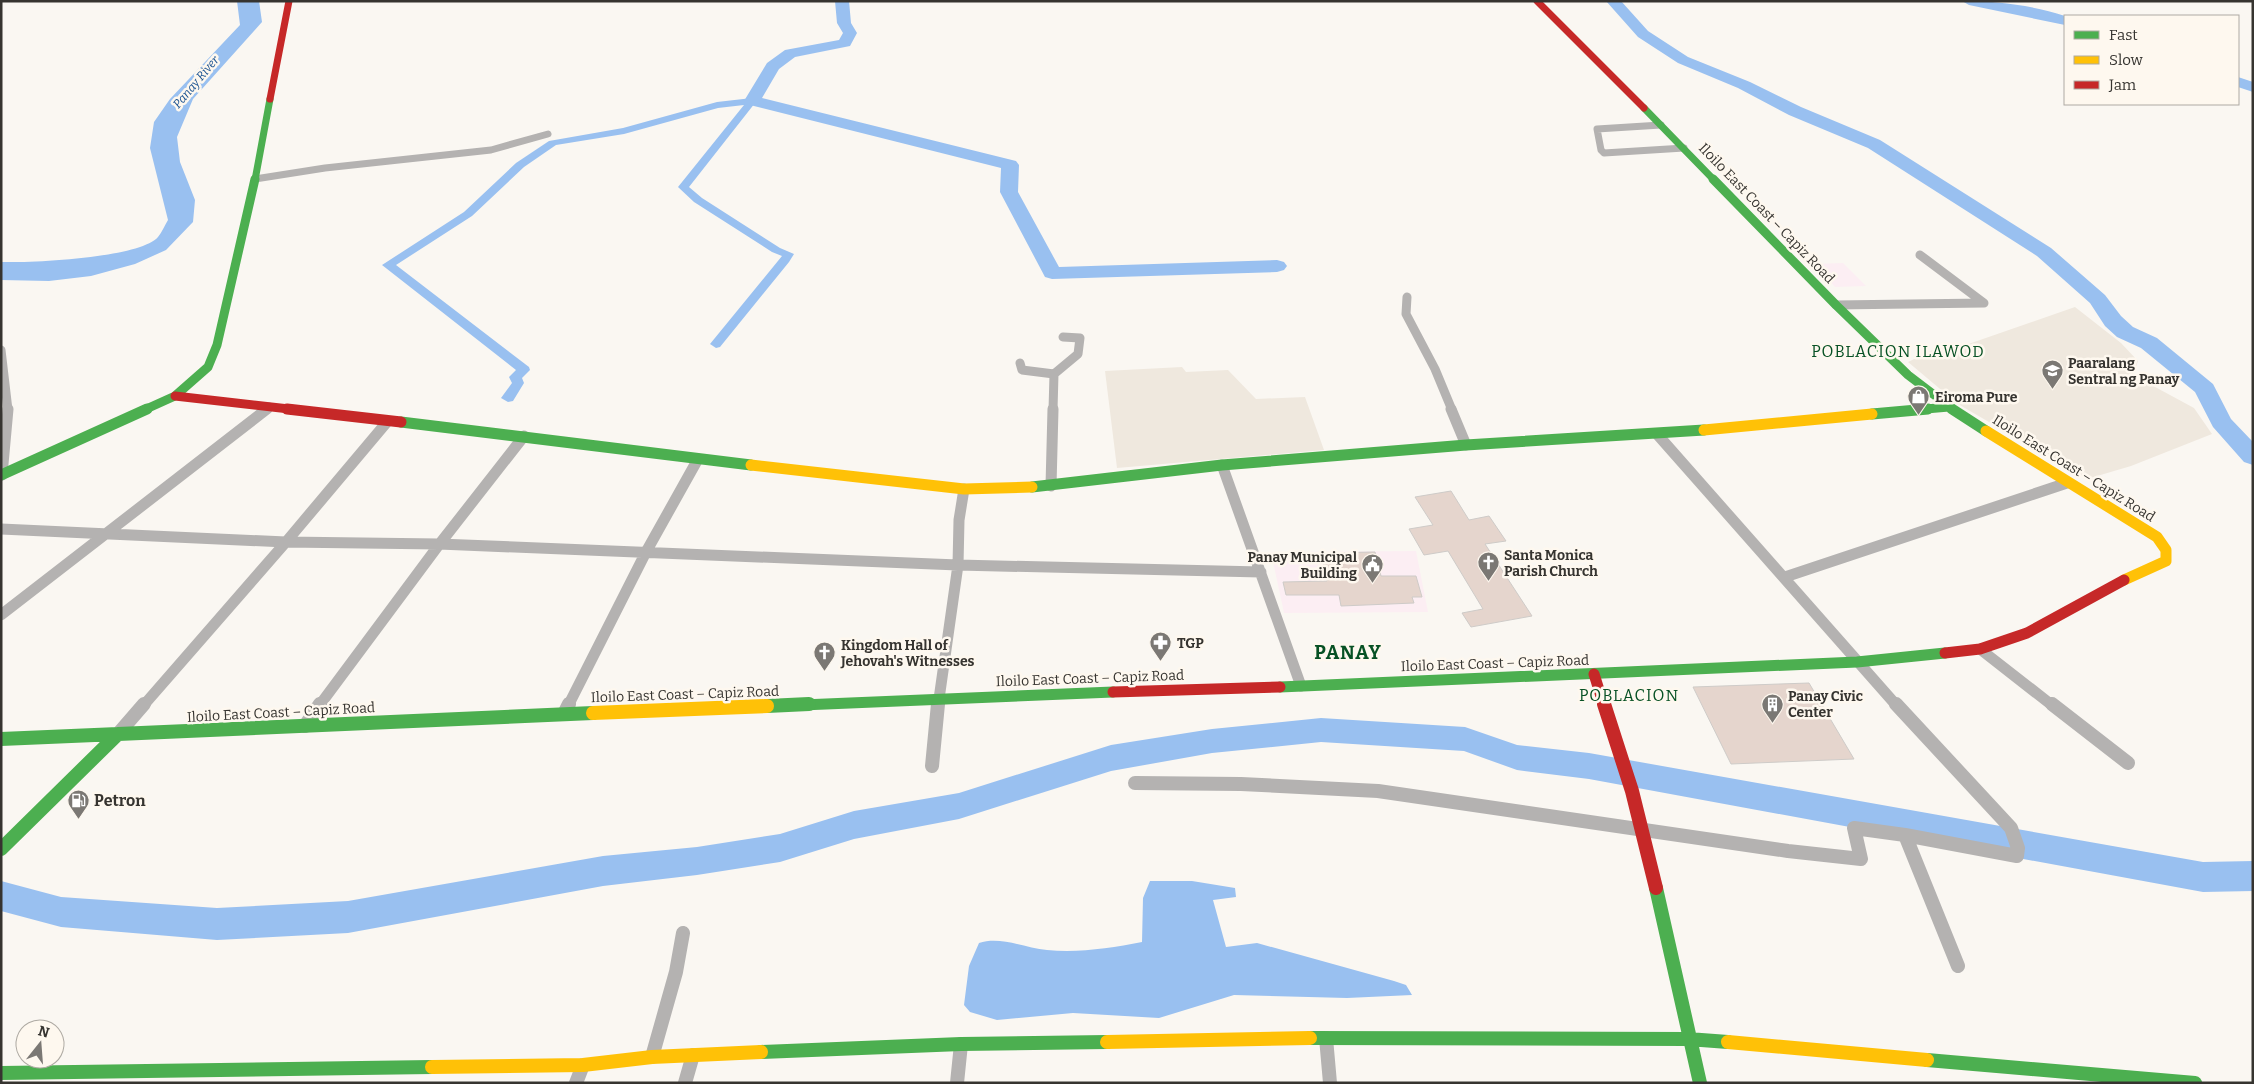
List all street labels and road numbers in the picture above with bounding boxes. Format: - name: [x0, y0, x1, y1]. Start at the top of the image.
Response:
- street label: Iloilo East Coast – Capiz Road: [1695, 140, 1838, 287]
- street label: Iloilo East Coast – Capiz Road: [1989, 411, 2158, 526]
- street label: Iloilo East Coast – Capiz Road: [1401, 652, 1589, 675]
- street label: Iloilo East Coast – Capiz Road: [996, 667, 1184, 690]
- street label: Iloilo East Coast – Capiz Road: [591, 683, 779, 706]
- street label: Iloilo East Coast – Capiz Road: [186, 699, 376, 726]

